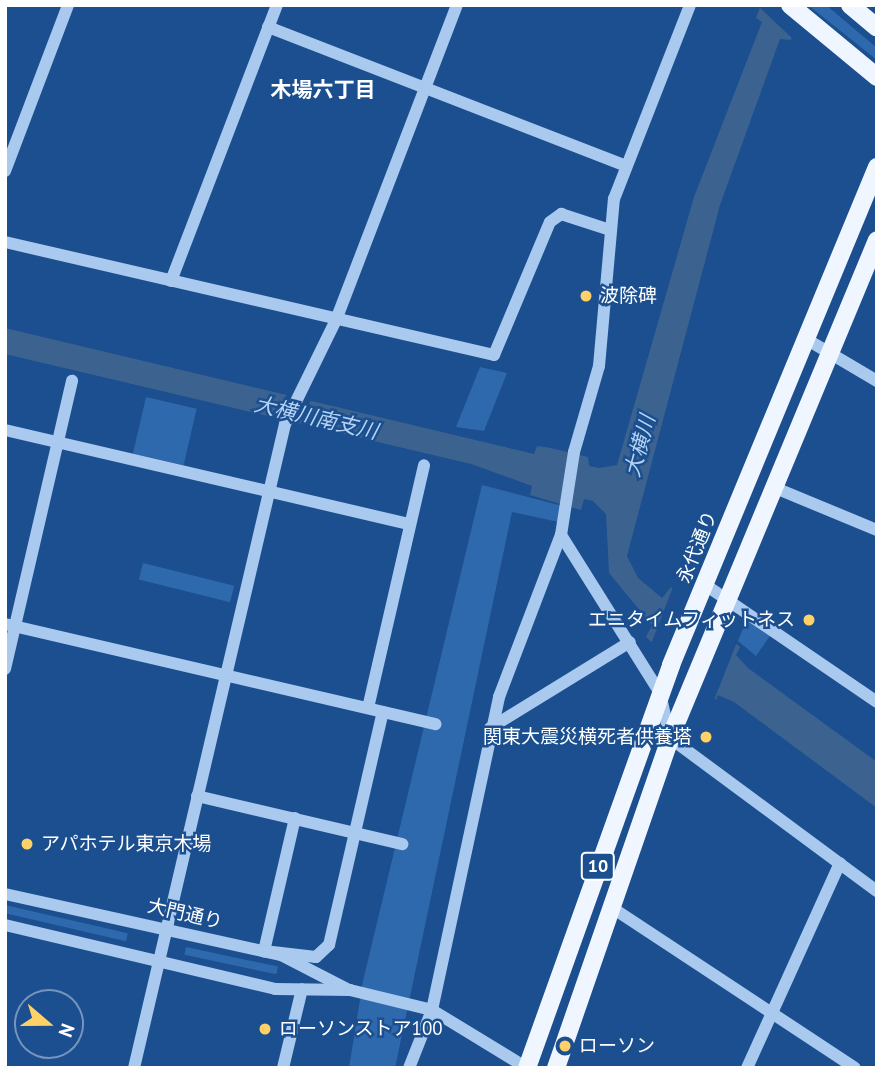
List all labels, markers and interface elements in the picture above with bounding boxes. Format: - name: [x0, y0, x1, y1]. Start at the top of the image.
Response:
- district label: 木場六丁目: [271, 77, 375, 103]
- place label: 波除碑: [600, 285, 657, 307]
- marker: 波除碑: [578, 288, 594, 304]
- water label: 大横川南支川: [252, 392, 380, 444]
- water label: 大横川: [620, 412, 660, 480]
- street label: 永代通り: [672, 507, 722, 587]
- place label: エニタイムフィットネス: [586, 609, 795, 631]
- marker: エニタイムフィットネス: [801, 612, 817, 628]
- place label: 関東大震災横死者供養塔: [483, 726, 692, 748]
- marker: 関東大震災横死者供養塔: [698, 729, 714, 745]
- place label: アパホテル東京木場: [41, 833, 212, 855]
- marker: アパホテル東京木場: [19, 836, 35, 852]
- road number: 10: [580, 852, 616, 880]
- street label: 大門通り: [145, 894, 225, 934]
- north arrow: [14, 989, 84, 1059]
- place label: ローソンストア100: [279, 1018, 443, 1040]
- text: N: [53, 1021, 80, 1040]
- marker: ローソンストア100: [257, 1021, 273, 1037]
- place label: ローソン: [579, 1035, 655, 1057]
- marker: ローソン: [557, 1038, 573, 1054]

